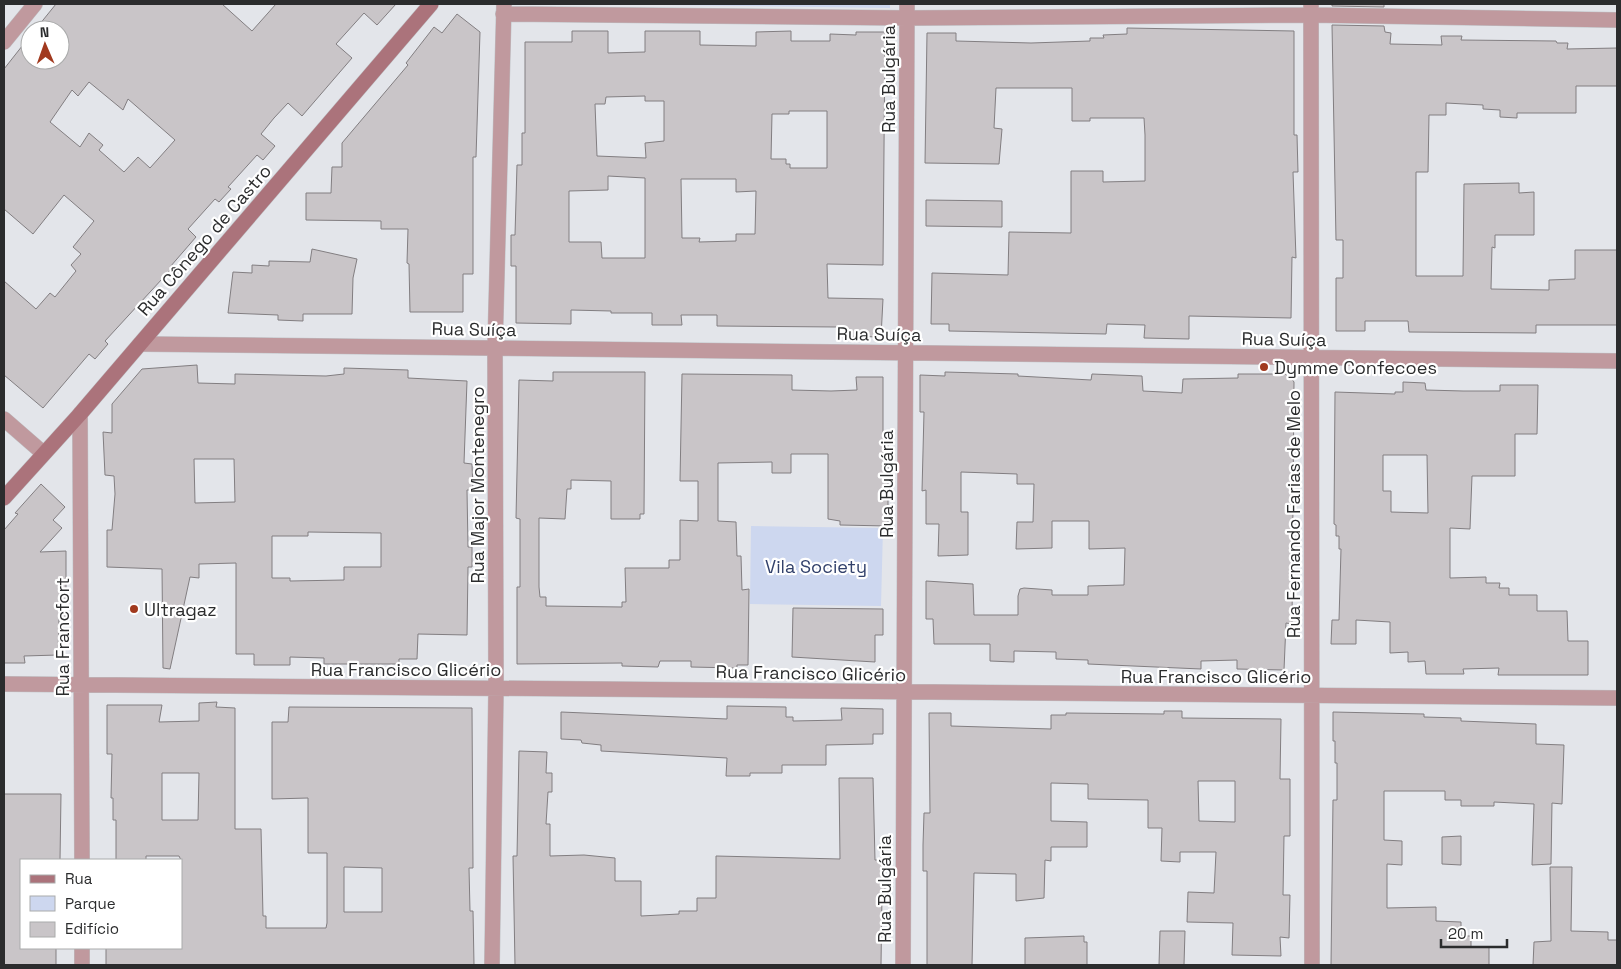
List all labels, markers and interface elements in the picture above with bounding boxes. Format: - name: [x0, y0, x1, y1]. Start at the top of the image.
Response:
- north arrow: [20, 20, 70, 70]
- text: N: [40, 23, 50, 41]
- street label: Rua Bulgária: [877, 25, 900, 133]
- street label: Rua Cônego de Castro: [132, 160, 276, 320]
- street label: Rua Suíça: [431, 317, 517, 341]
- street label: Rua Suíça: [836, 322, 922, 346]
- street label: Rua Suíça: [1241, 327, 1327, 351]
- place label: Dymme Confecoes: [1274, 356, 1437, 379]
- marker: Dymme Confecoes: [1258, 361, 1270, 373]
- street label: Rua Major Montenegro: [466, 386, 489, 584]
- street label: Rua Fernando Farias de Melo: [1282, 390, 1305, 638]
- street label: Rua Bulgária: [875, 430, 898, 538]
- park label: Vila Society: [765, 555, 867, 578]
- street label: Rua Francfort: [51, 577, 74, 697]
- place label: Ultragaz: [144, 598, 217, 621]
- marker: Ultragaz: [128, 603, 140, 615]
- street label: Rua Francisco Glicério: [311, 658, 501, 681]
- street label: Rua Francisco Glicério: [716, 660, 906, 686]
- street label: Rua Francisco Glicério: [1121, 665, 1311, 688]
- street label: Rua Bulgária: [873, 835, 896, 943]
- legend: [20, 859, 182, 949]
- text: Rua: [65, 869, 93, 888]
- text: Parque: [65, 894, 116, 913]
- scale bar: [1441, 916, 1507, 948]
- text: Edifício: [65, 919, 119, 938]
- text: 20 m: [1448, 924, 1483, 943]

